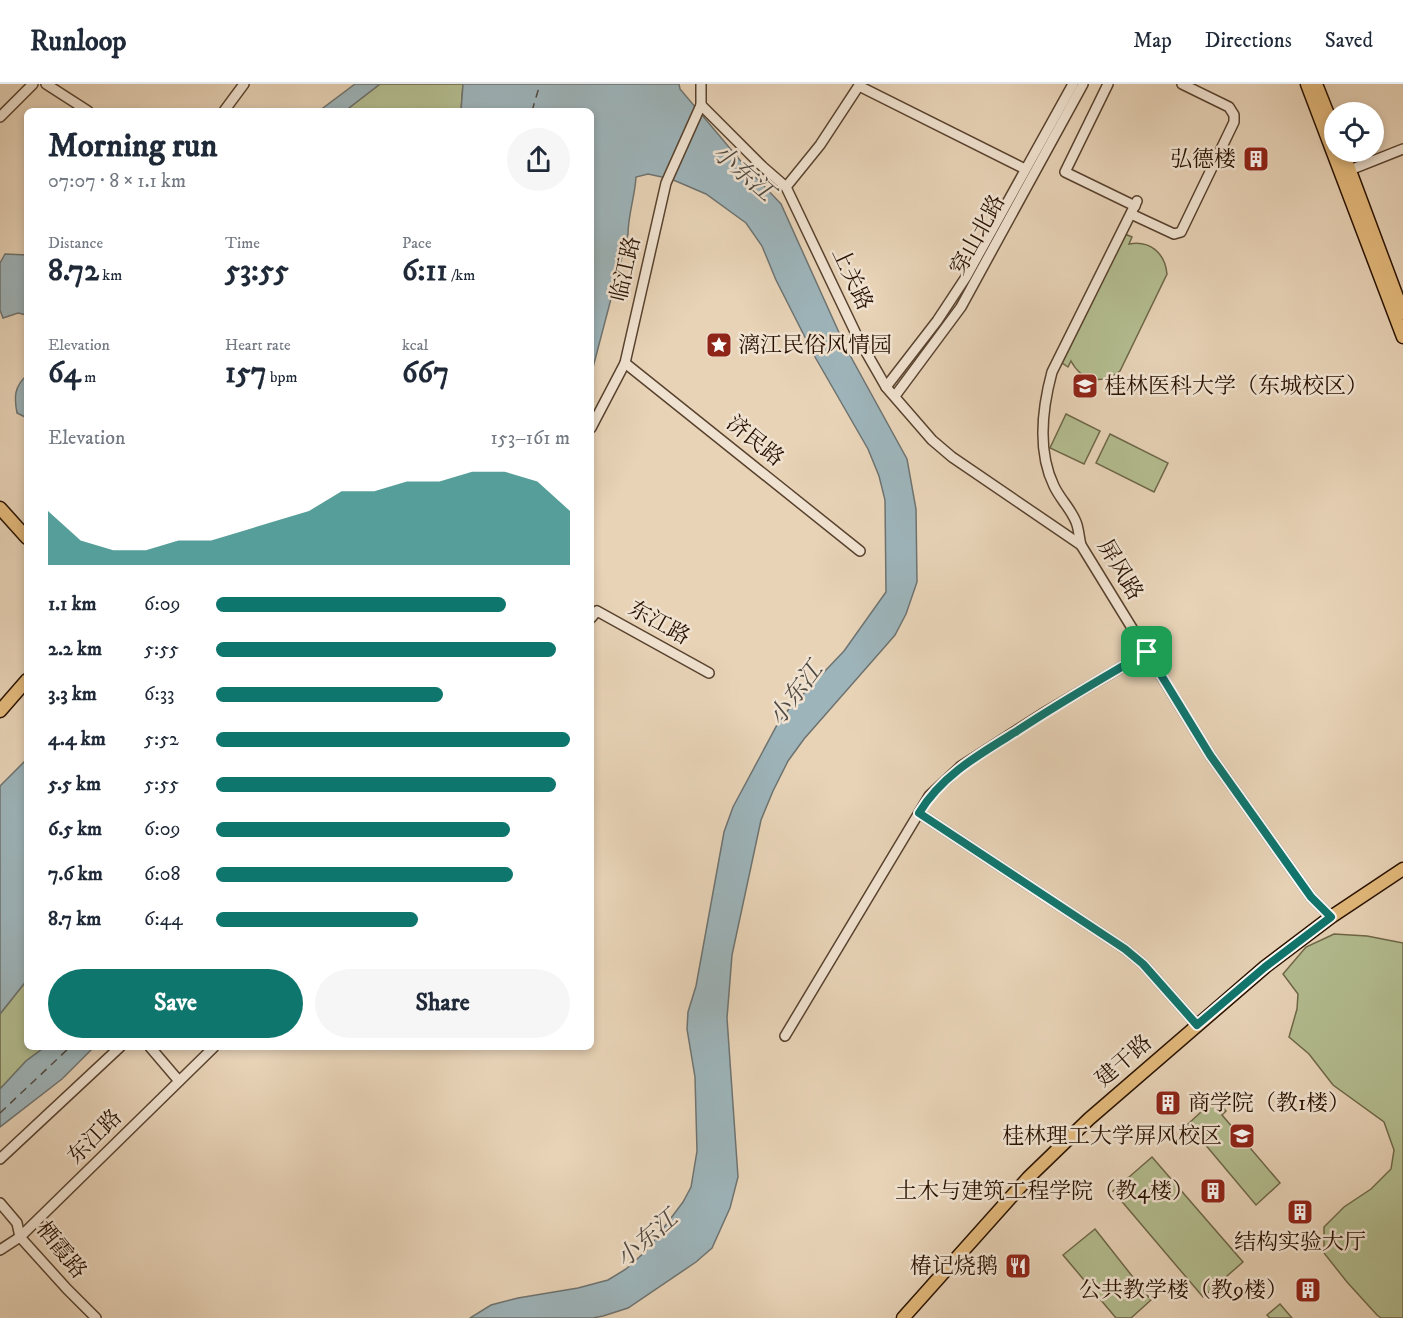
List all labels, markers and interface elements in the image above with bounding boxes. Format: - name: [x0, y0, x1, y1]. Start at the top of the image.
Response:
- text: Runloop: [30, 24, 126, 59]
- text: Map: [1133, 28, 1172, 54]
- text: Directions: [1205, 28, 1292, 54]
- text: Saved: [1325, 28, 1373, 54]
- map controls: [1324, 102, 1384, 162]
- button: locate: [1324, 102, 1384, 162]
- text: Morning run: [48, 126, 217, 167]
- button: share: [507, 128, 570, 191]
- water label: 小东江: [706, 138, 782, 210]
- building icon: 弘德楼: [1241, 144, 1271, 174]
- place label: 弘德楼: [1170, 146, 1236, 173]
- text: 07:07 · 8 × 1.1 km: [48, 169, 186, 194]
- street label: 穿山北路: [945, 190, 1011, 280]
- text: Distance: [48, 233, 103, 253]
- text: Time: [225, 233, 260, 253]
- text: Pace: [402, 233, 432, 253]
- street label: 临江路: [605, 234, 647, 304]
- street label: 上关路: [826, 243, 878, 315]
- text: 8.72: [48, 253, 99, 290]
- text: 53:55: [225, 253, 289, 290]
- text: 6:11: [402, 253, 447, 290]
- text: km: [99, 265, 122, 285]
- text: /km: [447, 265, 475, 285]
- place icon: 漓江民俗风情园: [704, 330, 734, 360]
- place label: 漓江民俗风情园: [738, 332, 892, 359]
- text: Elevation: [48, 335, 110, 355]
- text: Heart rate: [225, 335, 291, 355]
- text: kcal: [402, 335, 428, 355]
- text: 64: [48, 355, 81, 392]
- text: 157: [225, 355, 267, 392]
- text: 667: [402, 355, 449, 392]
- text: m: [81, 367, 96, 387]
- text: bpm: [267, 367, 298, 387]
- school or university icon: 桂林医科大学（东城校区）: [1070, 371, 1100, 401]
- place label: 桂林医科大学（东城校区）: [1104, 373, 1368, 400]
- street label: 济民路: [721, 410, 789, 472]
- text: Elevation: [48, 426, 125, 451]
- text: 153–161 m: [491, 426, 570, 451]
- street label: 屏风路: [1091, 535, 1149, 605]
- text: 1.1 km: [48, 592, 97, 617]
- text: 6:09: [144, 592, 180, 617]
- street label: 东江路: [624, 595, 694, 651]
- pin: [1121, 626, 1172, 677]
- icon: arrive: [1130, 635, 1163, 668]
- text: 2.2 km: [48, 637, 102, 662]
- text: 5:55: [144, 637, 179, 662]
- water label: 小东江: [762, 654, 831, 732]
- text: 3.3 km: [48, 682, 97, 707]
- text: 6:33: [144, 682, 175, 707]
- text: 4.4 km: [48, 727, 106, 752]
- text: 5:52: [144, 727, 179, 752]
- text: 5.5 km: [48, 772, 101, 797]
- text: 5:55: [144, 772, 179, 797]
- text: 6.5 km: [48, 817, 102, 842]
- text: 6:09: [144, 817, 180, 842]
- text: 7.6 km: [48, 862, 103, 887]
- text: 6:08: [144, 862, 180, 887]
- text: 8.7 km: [48, 907, 101, 932]
- text: 6:44: [144, 907, 183, 932]
- button: Save: [48, 969, 303, 1038]
- button: Share: [315, 969, 570, 1038]
- street label: 建干路: [1090, 1029, 1158, 1093]
- building icon: 商学院（教1楼）: [1153, 1088, 1183, 1118]
- place label: 商学院（教1楼）: [1188, 1090, 1350, 1117]
- street label: 东江路: [62, 1104, 128, 1170]
- school or university icon: 桂林理工大学屏风校区: [1227, 1121, 1257, 1151]
- place label: 桂林理工大学屏风校区: [1002, 1123, 1222, 1150]
- building icon: 土木与建筑工程学院（教4楼）: [1198, 1176, 1228, 1206]
- place label: 土木与建筑工程学院（教4楼）: [895, 1178, 1194, 1205]
- building icon: 结构实验大厅: [1285, 1197, 1315, 1227]
- water label: 小东江: [610, 1202, 686, 1274]
- street label: 栖霞路: [30, 1216, 92, 1284]
- place label: 结构实验大厅: [1234, 1229, 1366, 1256]
- restaurant icon: 椿记烧鹅: [1003, 1251, 1033, 1281]
- place label: 椿记烧鹅: [910, 1253, 998, 1280]
- building icon: 公共教学楼（教9楼）: [1293, 1275, 1323, 1305]
- place label: 公共教学楼（教9楼）: [1079, 1277, 1288, 1304]

